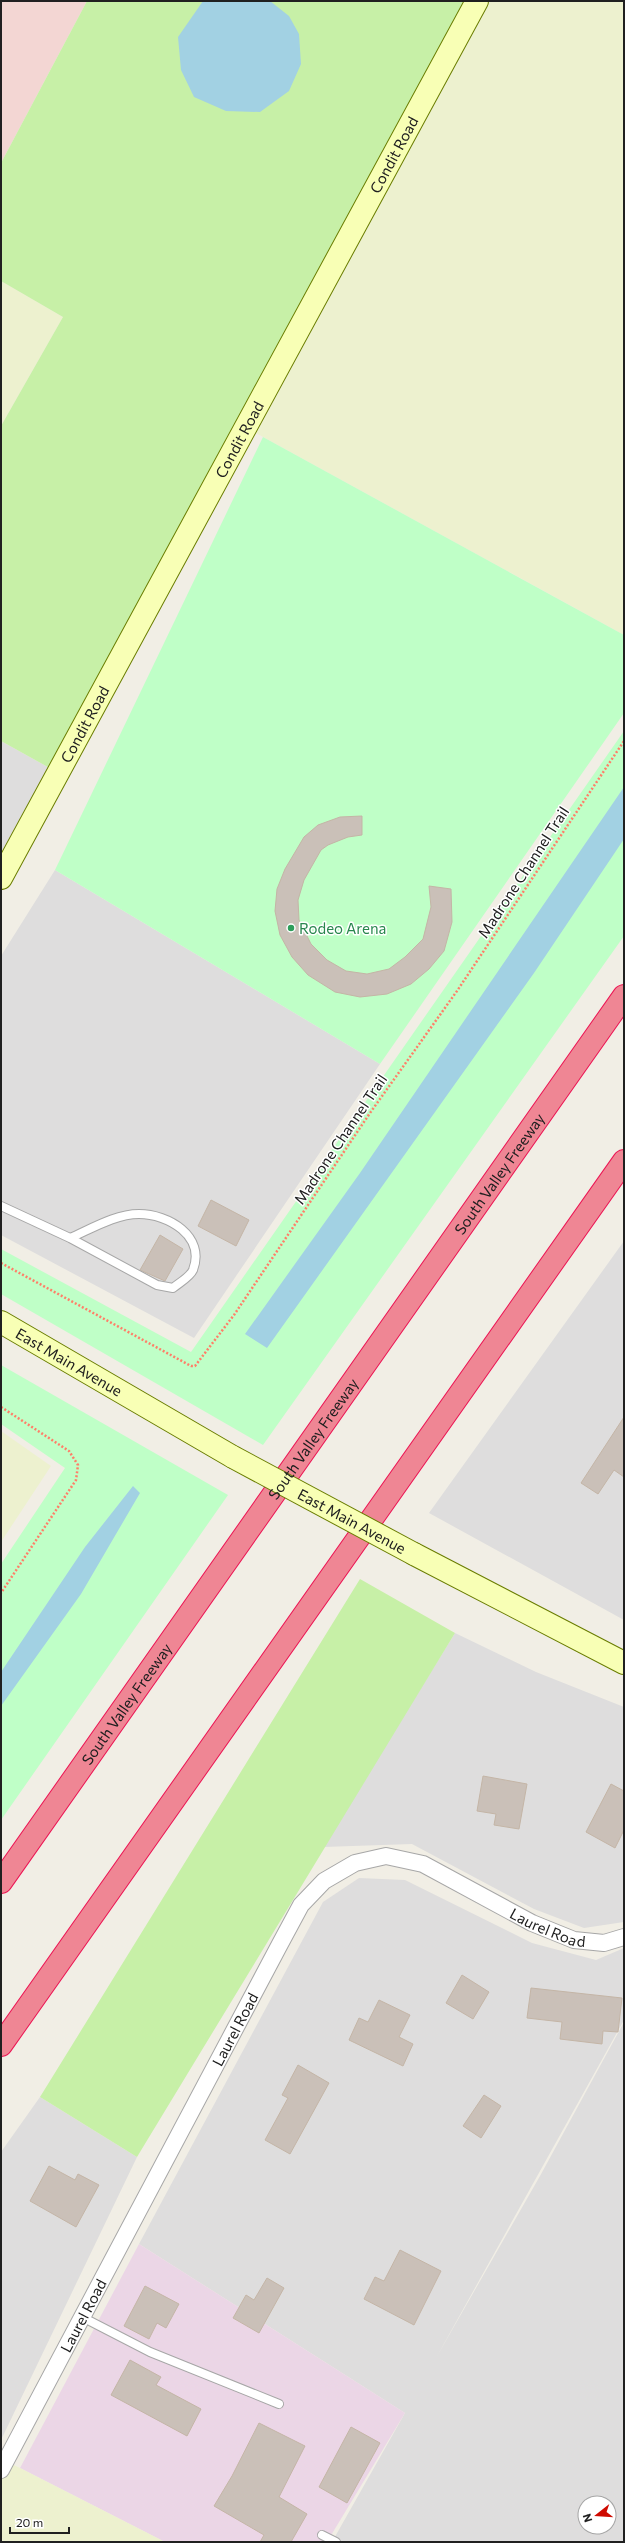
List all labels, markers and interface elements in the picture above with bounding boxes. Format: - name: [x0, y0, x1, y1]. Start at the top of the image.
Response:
- street label: Condit Road: [366, 113, 422, 196]
- street label: Condit Road: [211, 398, 267, 481]
- street label: Condit Road: [56, 683, 113, 766]
- street label: Madrone Channel Trail: [474, 803, 572, 941]
- place label: Rodeo Arena: [299, 919, 386, 937]
- marker: Rodeo Arena: [286, 923, 296, 933]
- street label: Madrone Channel Trail: [290, 1071, 390, 1207]
- street label: South Valley Freeway: [450, 1109, 548, 1238]
- street label: East Main Avenue: [13, 1324, 126, 1400]
- street label: South Valley Freeway: [264, 1374, 362, 1503]
- street label: East Main Avenue: [295, 1484, 409, 1557]
- street label: South Valley Freeway: [78, 1639, 175, 1768]
- street label: Laurel Road: [507, 1904, 586, 1950]
- street label: Laurel Road: [208, 1990, 262, 2069]
- street label: Laurel Road: [56, 2276, 110, 2355]
- north arrow: [577, 2495, 617, 2535]
- scale bar: [10, 2509, 69, 2535]
- text: N: [580, 2512, 594, 2524]
- text: 20 m: [16, 2515, 43, 2529]

